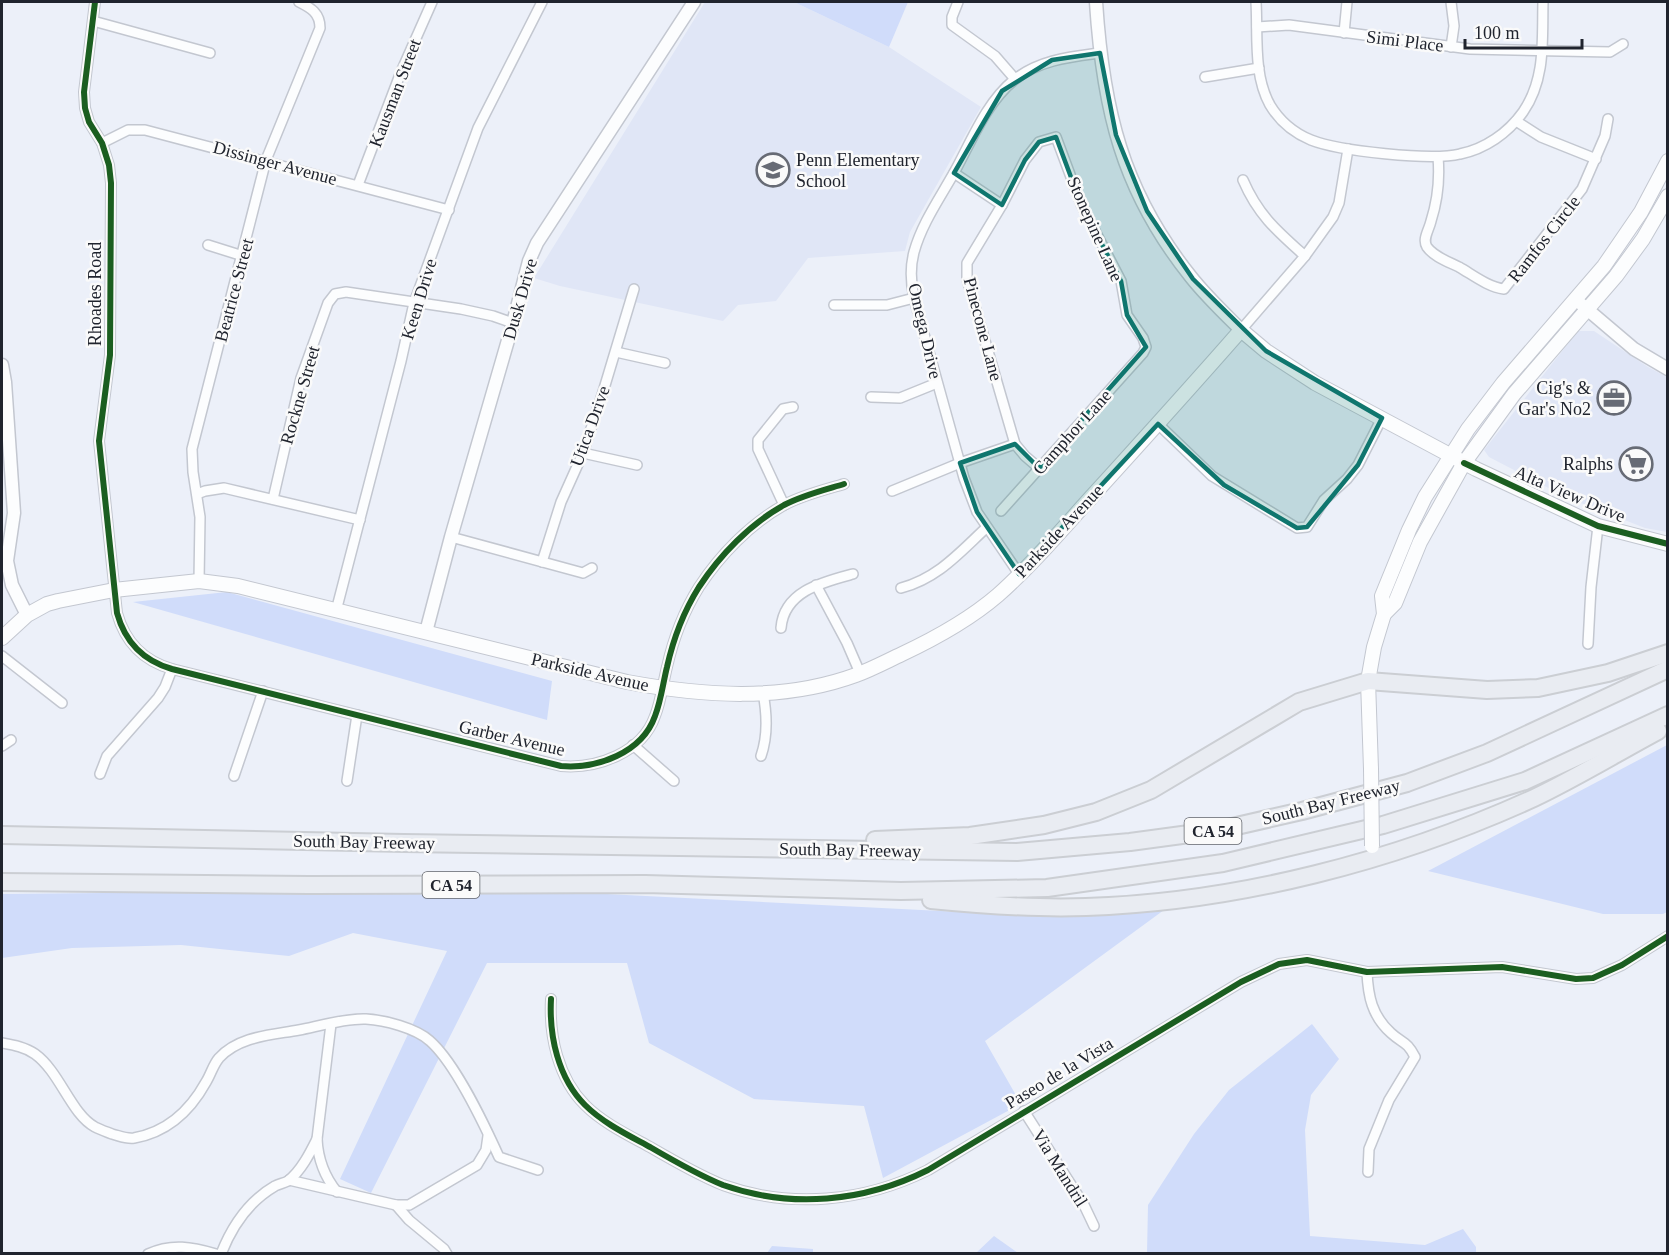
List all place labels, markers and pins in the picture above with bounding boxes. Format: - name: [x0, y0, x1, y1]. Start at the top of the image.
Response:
- place label: Penn Elementary School: [796, 150, 919, 191]
- school or university icon: Penn Elementary School: [755, 152, 791, 188]
- place label: Cig's & Gar's No2: [1518, 378, 1591, 419]
- office icon: Cig's & Gar's No2: [1596, 380, 1632, 416]
- supermarket icon: Ralphs: [1618, 446, 1654, 482]
- place label: Ralphs: [1563, 454, 1613, 474]

